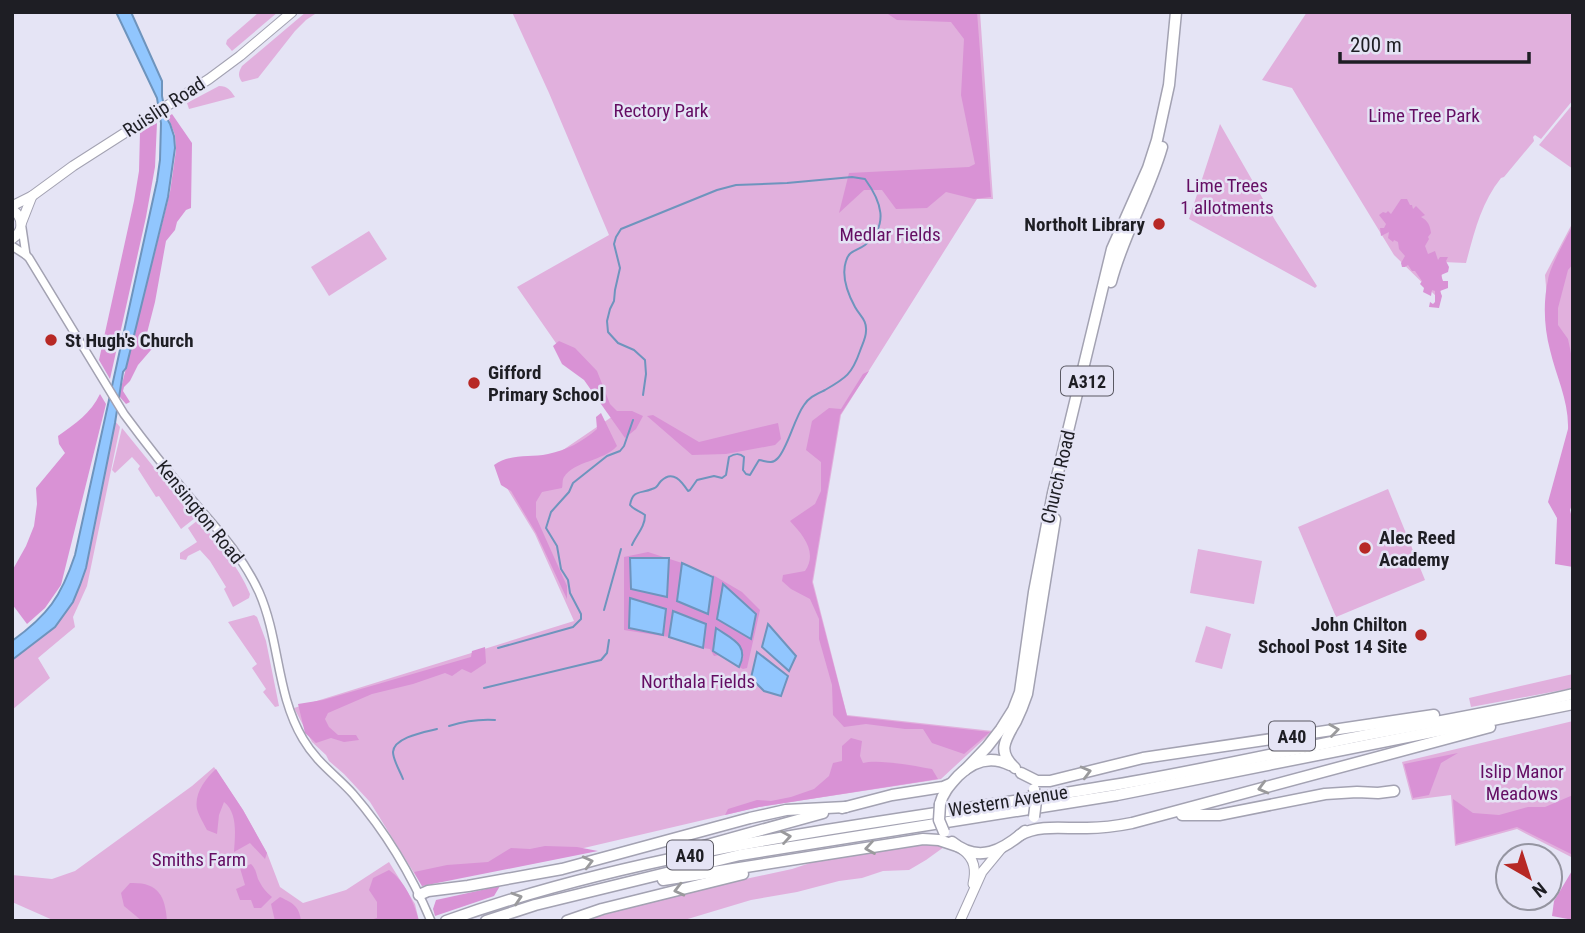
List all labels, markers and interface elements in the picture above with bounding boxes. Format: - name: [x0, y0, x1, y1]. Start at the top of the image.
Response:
- scale bar: [1340, 21, 1529, 65]
- text: 200 m: [1350, 33, 1402, 57]
- street label: Ruislip Road: [119, 72, 209, 142]
- park label: Rectory Park: [614, 99, 709, 122]
- park label: Lime Tree Park: [1368, 104, 1480, 127]
- park label: Lime Trees 1 allotments: [1180, 174, 1274, 219]
- place label: Northolt Library: [1024, 213, 1146, 236]
- marker: Northolt Library: [1151, 216, 1167, 232]
- park label: Medlar Fields: [839, 223, 941, 246]
- place label: St Hugh's Church: [65, 329, 194, 352]
- marker: St Hugh's Church: [43, 332, 59, 348]
- place label: Gifford Primary School: [488, 361, 604, 406]
- road number: A312: [1061, 366, 1113, 396]
- marker: Gifford Primary School: [466, 375, 482, 391]
- street label: Church Road: [1036, 428, 1080, 526]
- street label: Kensington Road: [151, 456, 249, 568]
- place label: Alec Reed Academy: [1379, 526, 1455, 571]
- marker: Alec Reed Academy: [1357, 540, 1373, 556]
- place label: John Chilton School Post 14 Site: [1258, 613, 1407, 658]
- marker: John Chilton School Post 14 Site: [1413, 627, 1429, 643]
- park label: Northala Fields: [641, 670, 755, 693]
- road number: A40: [1269, 722, 1315, 750]
- one-way arrow: [1328, 723, 1340, 738]
- park label: Islip Manor Meadows: [1480, 760, 1564, 805]
- one-way arrow: [1080, 766, 1092, 780]
- street label: Western Avenue: [947, 780, 1069, 822]
- one-way arrow: [1257, 780, 1269, 795]
- one-way arrow: [780, 830, 792, 845]
- road number: A40: [667, 840, 713, 870]
- one-way arrow: [864, 840, 876, 855]
- north arrow: [1494, 842, 1564, 912]
- park label: Smiths Farm: [152, 848, 246, 871]
- one-way arrow: [582, 856, 594, 870]
- text: N: [1528, 877, 1551, 902]
- one-way arrow: [673, 882, 685, 896]
- one-way arrow: [510, 892, 522, 906]

